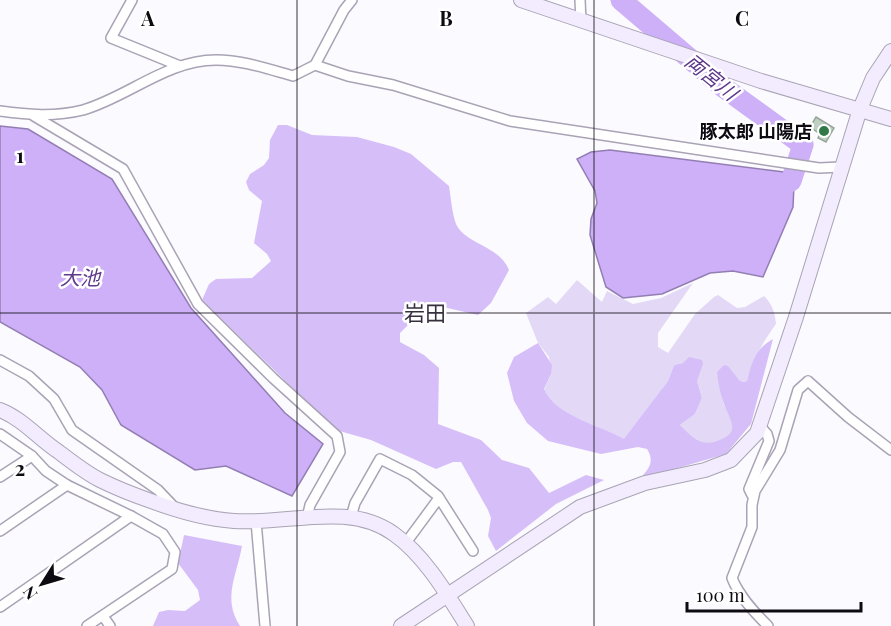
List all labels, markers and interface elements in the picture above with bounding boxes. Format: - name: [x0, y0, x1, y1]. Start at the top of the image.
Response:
- text: A: [140, 4, 155, 31]
- text: B: [439, 4, 453, 31]
- text: C: [735, 4, 749, 31]
- water label: 両宮川: [680, 47, 745, 107]
- place label: 豚太郎 山陽店: [700, 119, 812, 143]
- marker: 豚太郎 山陽店: [817, 124, 831, 138]
- text: 1: [16, 141, 24, 168]
- water label: 大池: [60, 263, 102, 290]
- district label: 岩田: [404, 298, 446, 326]
- text: 2: [15, 454, 25, 481]
- north arrow: [12, 554, 72, 614]
- scale bar: [687, 575, 861, 613]
- text: N: [17, 582, 41, 604]
- text: 100 m: [696, 583, 745, 607]

